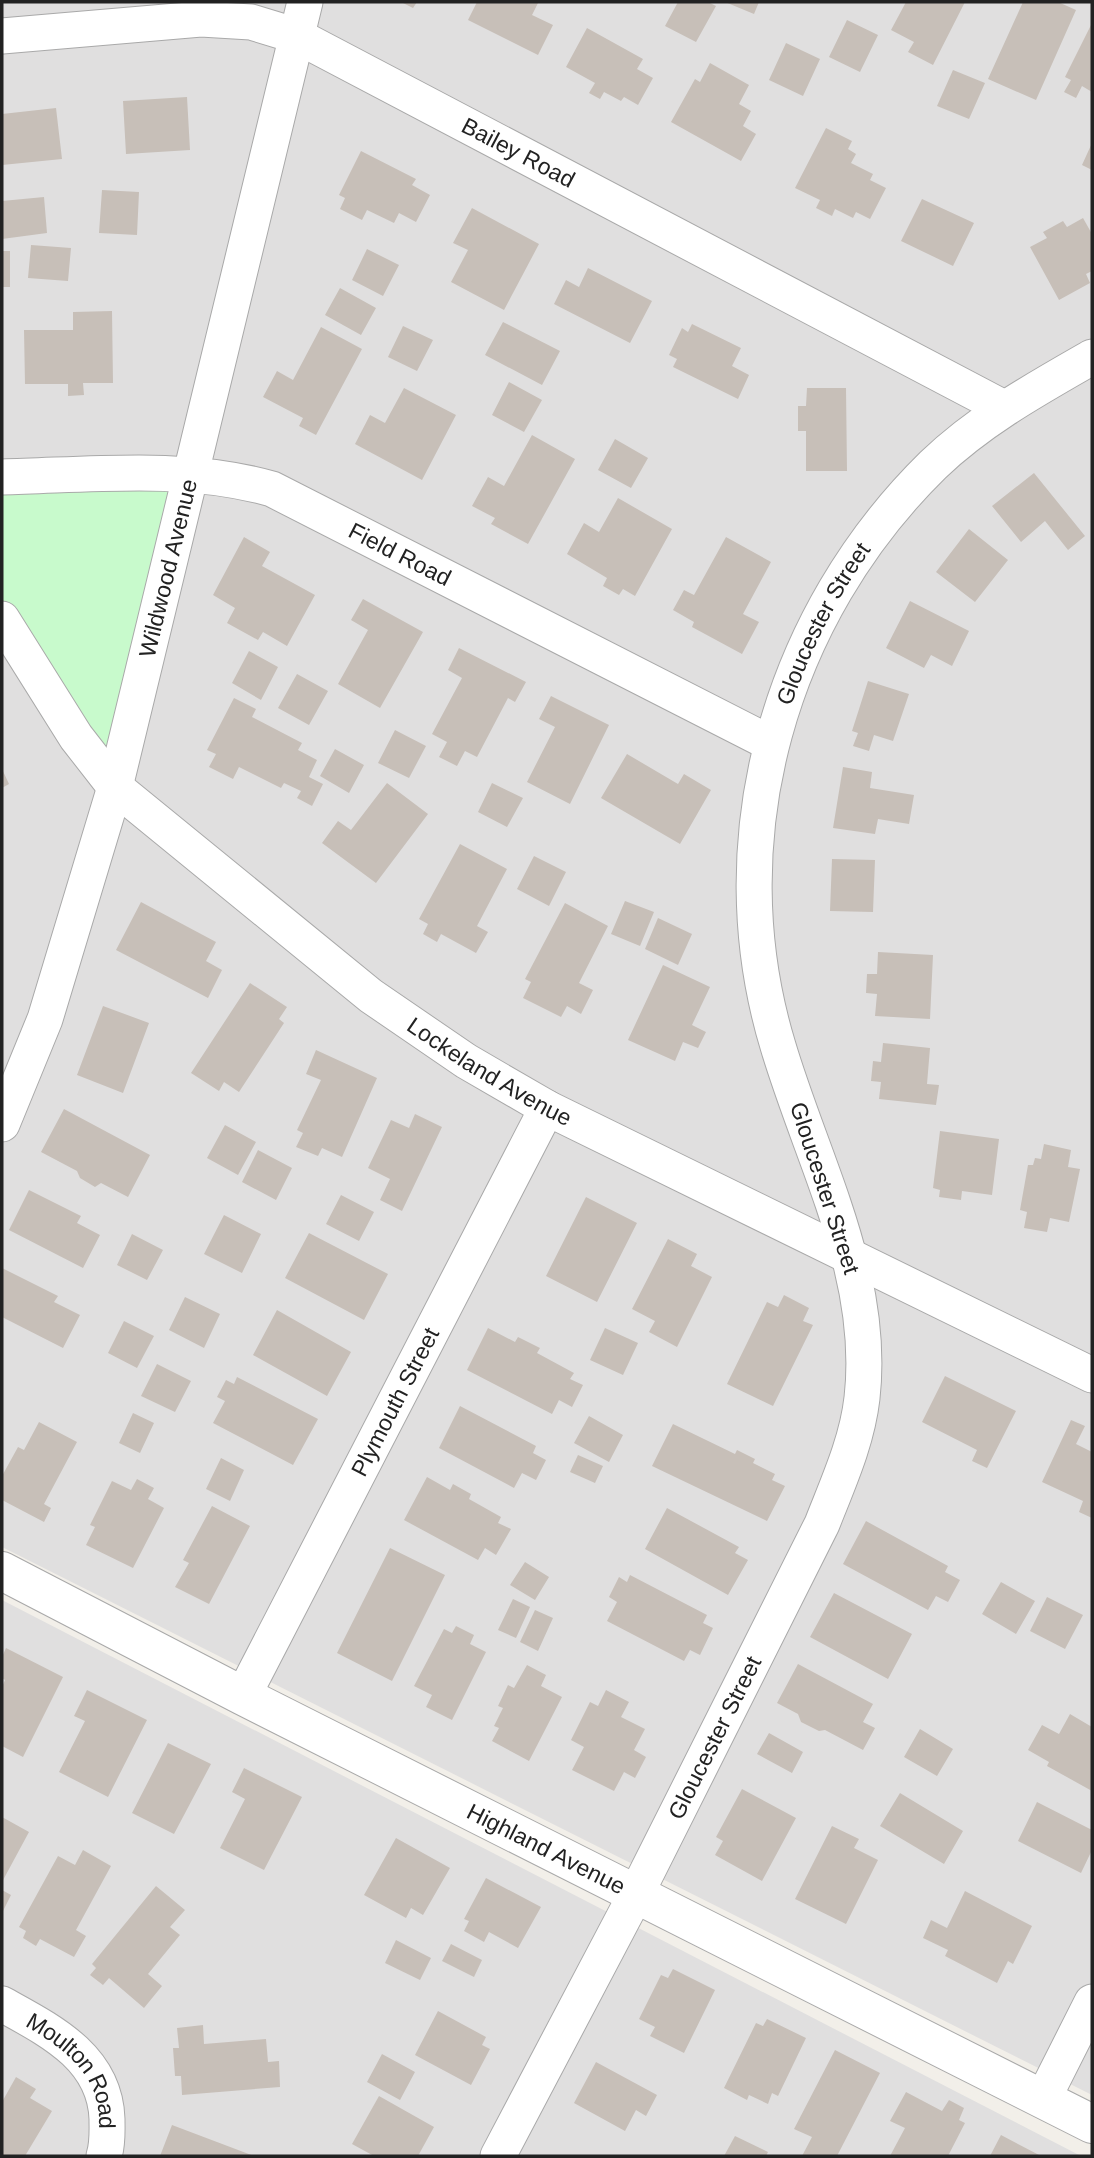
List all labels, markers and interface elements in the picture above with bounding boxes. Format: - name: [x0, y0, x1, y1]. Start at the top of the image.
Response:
- street label: Bailey Road: [457, 112, 579, 193]
- street label: Wildwood Avenue: [134, 476, 202, 660]
- street label: Field Road: [344, 517, 455, 591]
- street label: Gloucester Street: [771, 537, 876, 708]
- street label: Lockeland Avenue: [402, 1012, 576, 1131]
- street label: Gloucester Street: [785, 1099, 865, 1278]
- street label: Plymouth Street: [346, 1323, 444, 1481]
- street label: Gloucester Street: [663, 1651, 767, 1824]
- street label: Highland Avenue: [463, 1798, 630, 1900]
- street label: Moulton Road: [22, 2007, 120, 2129]

